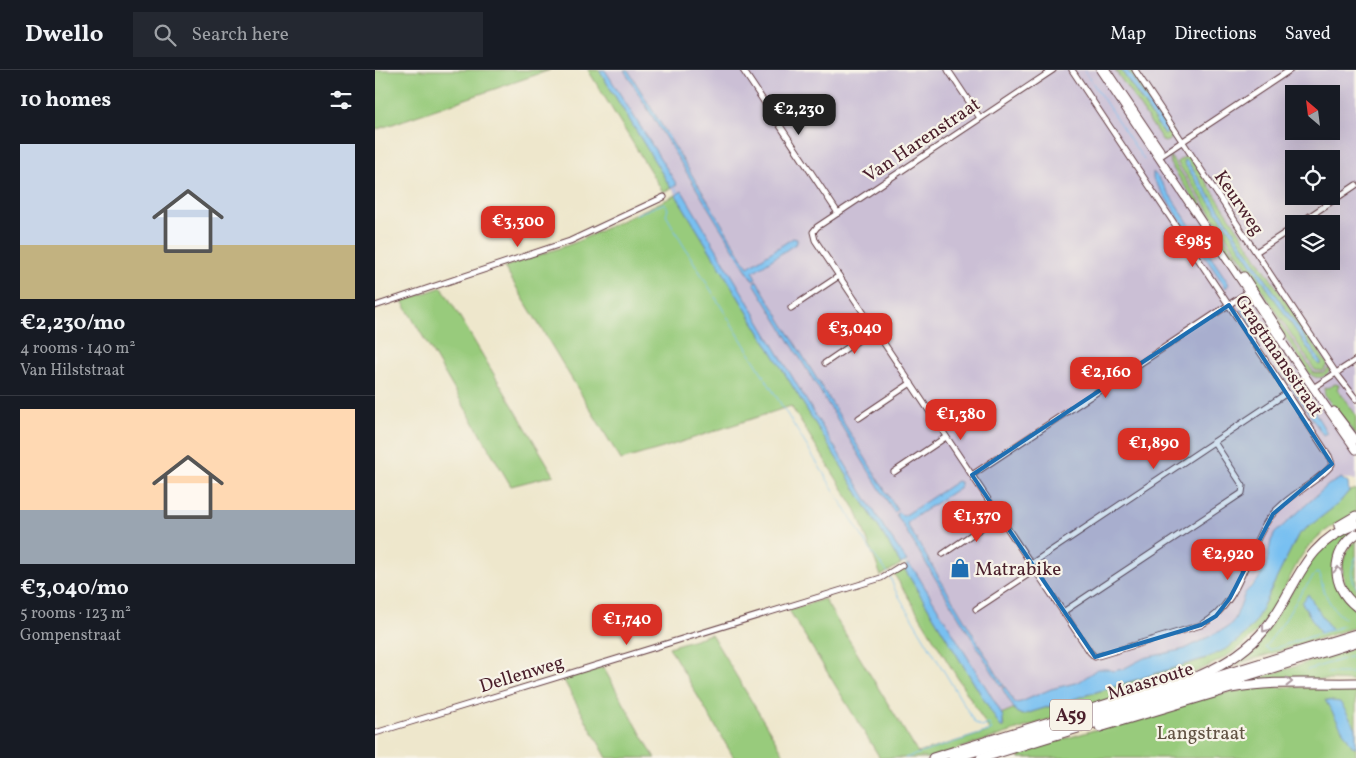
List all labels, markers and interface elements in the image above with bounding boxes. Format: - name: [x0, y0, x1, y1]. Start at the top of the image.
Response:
- search box: [133, 12, 483, 57]
- text: Dwello: [25, 18, 103, 52]
- icon: search: [151, 21, 179, 49]
- text: Search here: [191, 22, 289, 48]
- text: Map: [1110, 22, 1146, 47]
- text: Directions: [1174, 22, 1257, 47]
- text: Saved: [1285, 22, 1331, 47]
- north arrow: [1285, 85, 1340, 140]
- map controls: [1285, 85, 1340, 270]
- text: 10 homes: [20, 86, 111, 115]
- icon: filters: [327, 86, 355, 114]
- street label: Van Harenstraat: [858, 92, 986, 189]
- pin: €2,230: [758, 93, 840, 136]
- text: €2,230: [774, 99, 824, 121]
- button: locate: [1285, 150, 1340, 205]
- street label: Keurweg: [1207, 166, 1270, 241]
- icon: home: [143, 176, 233, 266]
- pin: €3,300: [477, 206, 559, 248]
- text: €3,300: [492, 211, 544, 233]
- button: layers: [1285, 215, 1340, 270]
- pin: €985: [1163, 226, 1223, 268]
- text: €985: [1175, 231, 1211, 253]
- street label: Gragtmansstraat: [1228, 290, 1329, 422]
- text: €2,230/mo: [20, 309, 125, 338]
- pin: €3,040: [814, 312, 896, 355]
- text: €3,040: [828, 318, 882, 340]
- text: 4 rooms · 140 m²: [20, 338, 135, 360]
- pin: €2,160: [1065, 356, 1147, 399]
- text: Van Hilststraat: [20, 360, 125, 382]
- text: €2,160: [1081, 362, 1131, 384]
- pin: €1,380: [920, 398, 1002, 441]
- text: €1,380: [936, 404, 986, 426]
- pin: €1,890: [1113, 428, 1195, 470]
- text: €1,890: [1129, 433, 1179, 455]
- icon: home: [143, 442, 233, 532]
- pin: €1,370: [936, 500, 1018, 543]
- text: €1,370: [953, 506, 1001, 528]
- pin: €2,920: [1187, 538, 1269, 581]
- text: €2,920: [1202, 544, 1254, 566]
- shop icon: Matrabike: [949, 557, 971, 579]
- place label: Matrabike: [975, 557, 1061, 583]
- one-way arrow: [1333, 565, 1343, 573]
- text: €3,040/mo: [20, 574, 129, 603]
- text: 5 rooms · 123 m²: [20, 603, 131, 625]
- pin: €1,740: [586, 604, 668, 646]
- text: €1,740: [603, 609, 651, 631]
- one-way arrow: [1262, 623, 1271, 632]
- text: Gompenstraat: [20, 625, 121, 647]
- street label: Dellenweg: [476, 650, 567, 700]
- street label: Maasroute: [1104, 656, 1197, 707]
- one-way arrow: [1286, 677, 1294, 687]
- road number: A59: [1050, 700, 1092, 730]
- park label: Langstraat: [1156, 721, 1246, 747]

